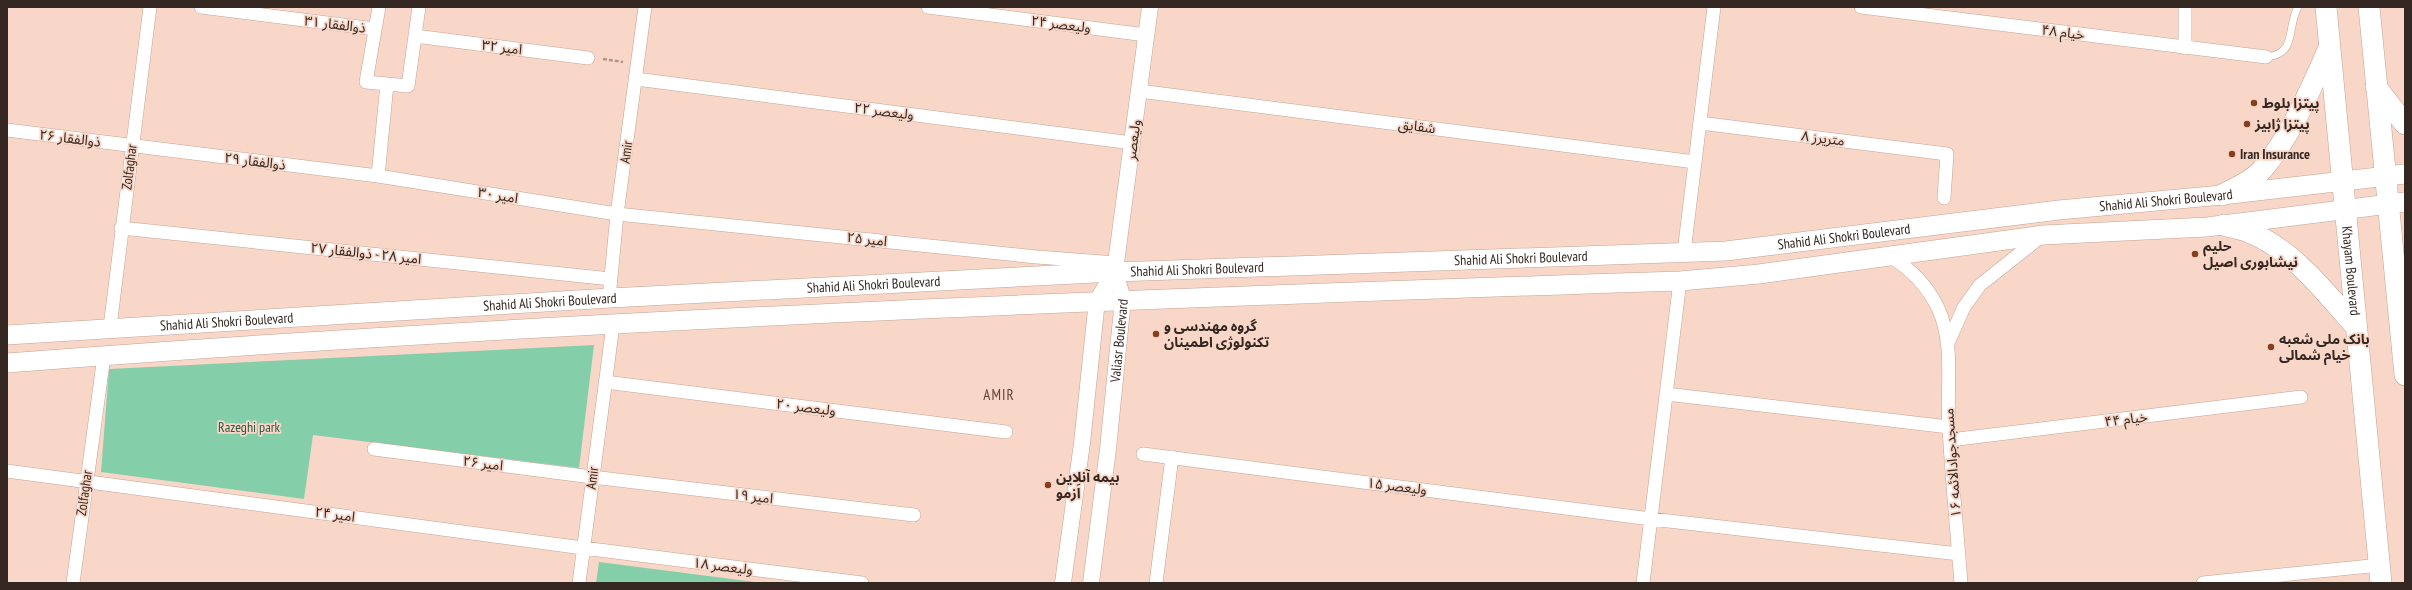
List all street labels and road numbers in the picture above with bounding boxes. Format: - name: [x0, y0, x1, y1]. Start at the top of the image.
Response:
- street label: ذوالفقار ۳۱: [303, 11, 367, 37]
- street label: ولیعصر ۲۴: [1030, 11, 1092, 37]
- street label: خیام ۴۸: [2040, 20, 2086, 46]
- street label: امیر ۳۲: [481, 36, 523, 58]
- street label: ولیعصر ۲۲: [853, 98, 915, 124]
- street label: شقایق: [1397, 115, 1437, 138]
- street label: ولیعصر: [1121, 118, 1144, 163]
- street label: ذوالفقار ۲۶: [38, 125, 102, 151]
- street label: ۸ متریرز: [1800, 126, 1846, 150]
- street label: Amir: [616, 139, 637, 164]
- street label: Zolfaghar: [117, 143, 141, 191]
- street label: ذوالفقار ۲۹: [223, 148, 287, 174]
- street label: امیر ۳۰: [477, 183, 519, 207]
- street label: Shahid Ali Shokri Boulevard: [2099, 185, 2233, 215]
- street label: Shahid Ali Shokri Boulevard: [1777, 219, 1911, 254]
- street label: Khayam Boulevard: [2338, 225, 2364, 317]
- street label: امیر ۲۵: [846, 228, 888, 250]
- street label: امیر ۲۸ - ذوالفقار ۲۷: [310, 238, 422, 268]
- street label: Shahid Ali Shokri Boulevard: [1454, 247, 1588, 269]
- street label: Shahid Ali Shokri Boulevard: [1130, 258, 1264, 280]
- street label: Shahid Ali Shokri Boulevard: [806, 272, 941, 297]
- street label: Shahid Ali Shokri Boulevard: [483, 289, 617, 315]
- street label: Valiasr Boulevard: [1106, 298, 1132, 384]
- street label: Shahid Ali Shokri Boulevard: [159, 308, 294, 335]
- street label: ولیعصر ۲۰: [775, 394, 837, 420]
- street label: خیام ۴۴: [2103, 407, 2149, 433]
- street label: مسجدجوادالائمه ۱۶: [1939, 408, 1965, 518]
- street label: امیر ۲۶: [462, 452, 504, 474]
- street label: Amir: [582, 466, 602, 490]
- street label: Zolfaghar: [72, 469, 96, 517]
- street label: ولیعصر ۱۵: [1366, 473, 1428, 499]
- street label: امیر ۱۹: [732, 485, 774, 507]
- street label: امیر ۲۴: [314, 502, 356, 526]
- street label: ولیعصر ۱۸: [692, 553, 754, 579]

